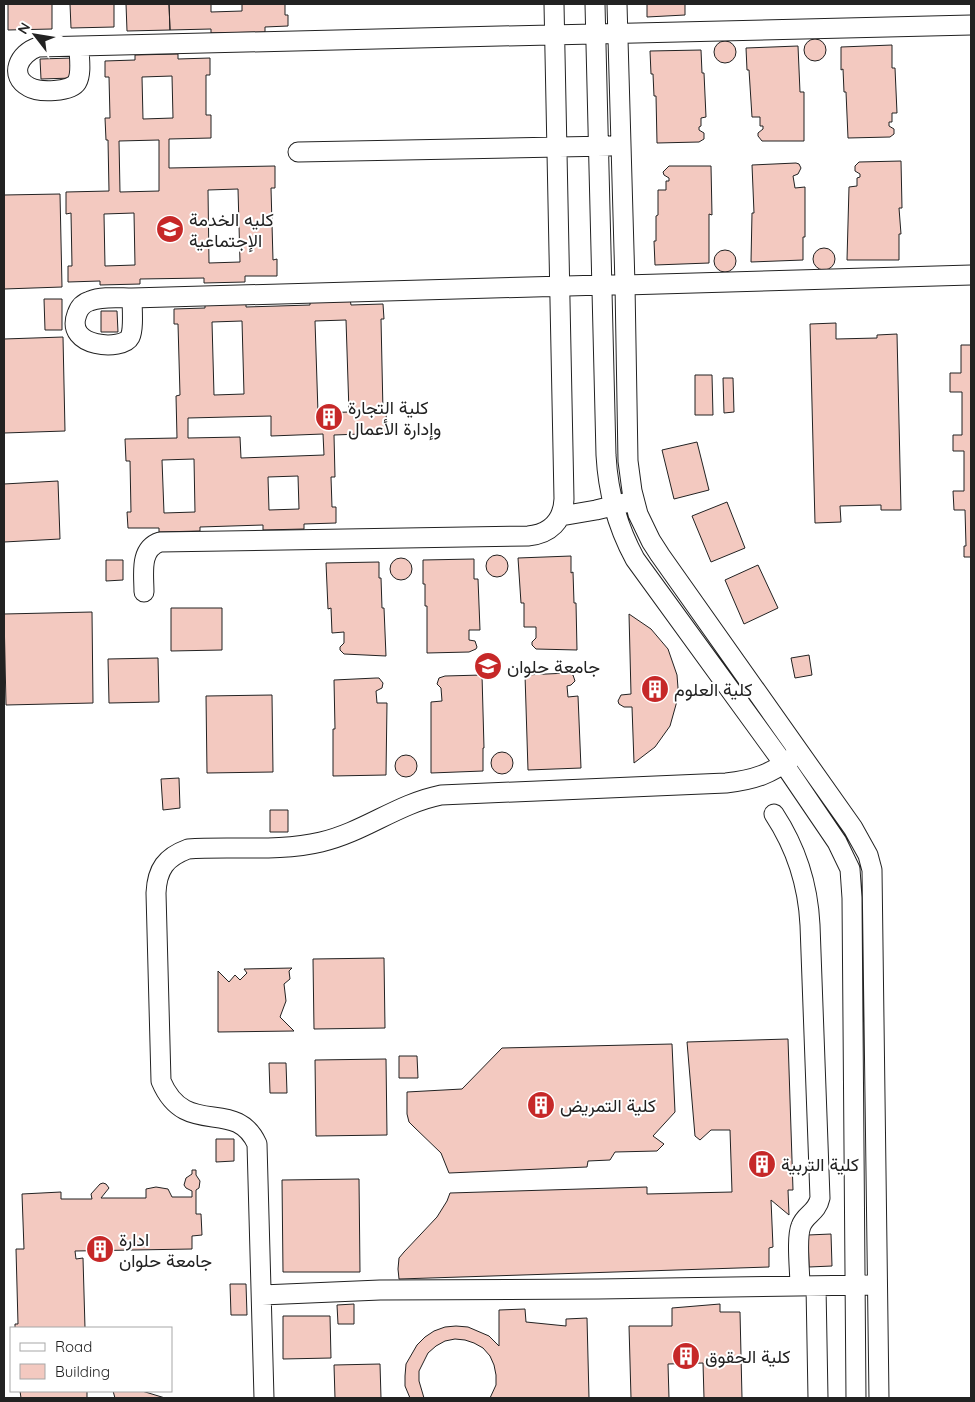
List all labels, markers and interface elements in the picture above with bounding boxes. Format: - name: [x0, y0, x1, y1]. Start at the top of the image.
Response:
- north arrow: [10, 10, 60, 60]
- text: N: [13, 19, 34, 37]
- place label: كليه الخدمة الإجتماعية: [189, 208, 274, 253]
- school or university icon: كليه الخدمة الإجتماعية: [155, 214, 185, 244]
- place label: كلية التجارة وإدارة الأعمال: [348, 396, 441, 441]
- building icon: كلية التجارة وإدارة الأعمال: [314, 402, 344, 432]
- school or university icon: جامعة حلوان: [473, 651, 503, 681]
- place label: جامعة حلوان: [507, 655, 600, 678]
- building icon: كلية العلوم: [640, 674, 670, 704]
- place label: كلية العلوم: [674, 678, 753, 702]
- building icon: كلية التمريض: [526, 1090, 556, 1120]
- place label: كلية التمريض: [560, 1094, 656, 1117]
- building icon: كلية التربية: [747, 1149, 777, 1179]
- place label: كلية التربية: [781, 1153, 859, 1176]
- place label: ادارة جامعة حلوان: [119, 1228, 212, 1272]
- building icon: ادارة جامعة حلوان: [85, 1234, 115, 1264]
- legend: [10, 1327, 172, 1392]
- text: Road: [55, 1337, 92, 1356]
- building icon: كلية الحقوق: [671, 1341, 701, 1371]
- place label: كلية الحقوق: [705, 1345, 791, 1368]
- text: Building: [55, 1362, 110, 1381]

